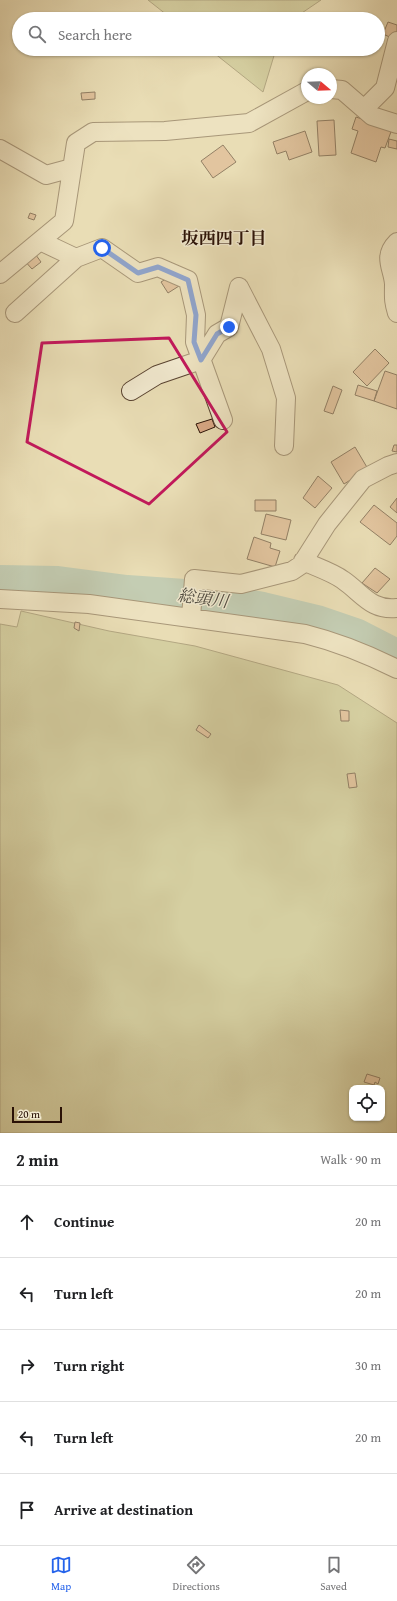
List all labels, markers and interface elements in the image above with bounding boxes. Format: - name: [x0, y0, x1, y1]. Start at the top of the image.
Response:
- search box: [12, 12, 385, 56]
- icon: search: [26, 23, 48, 45]
- text: Search here: [58, 24, 132, 45]
- north arrow: [301, 68, 337, 104]
- district label: 坂西四丁目: [182, 225, 267, 250]
- route start: [93, 239, 111, 257]
- route end: [220, 318, 238, 336]
- water label: 総頭川: [176, 582, 232, 614]
- map controls: [349, 1085, 385, 1121]
- button: locate: [349, 1085, 385, 1121]
- scale bar: [12, 1105, 62, 1124]
- text: 20 m: [18, 1106, 40, 1122]
- text: 2 min: [16, 1147, 58, 1172]
- text: Walk · 90 m: [320, 1150, 381, 1169]
- icon: ahead: [16, 1211, 38, 1233]
- text: Continue: [54, 1211, 115, 1232]
- text: 20 m: [355, 1212, 381, 1231]
- icon: left: [16, 1283, 38, 1305]
- text: Turn left: [54, 1283, 113, 1304]
- text: 20 m: [355, 1284, 381, 1303]
- icon: right: [16, 1355, 38, 1377]
- text: Turn right: [54, 1355, 125, 1376]
- text: 30 m: [355, 1356, 381, 1375]
- icon: left: [16, 1427, 38, 1449]
- text: Turn left: [54, 1427, 113, 1448]
- text: 20 m: [355, 1428, 381, 1447]
- icon: arrive: [16, 1499, 38, 1521]
- text: Arrive at destination: [54, 1499, 193, 1520]
- tab: Map: [50, 1554, 72, 1594]
- tab: Directions: [173, 1554, 220, 1594]
- tab: Saved: [320, 1554, 347, 1594]

